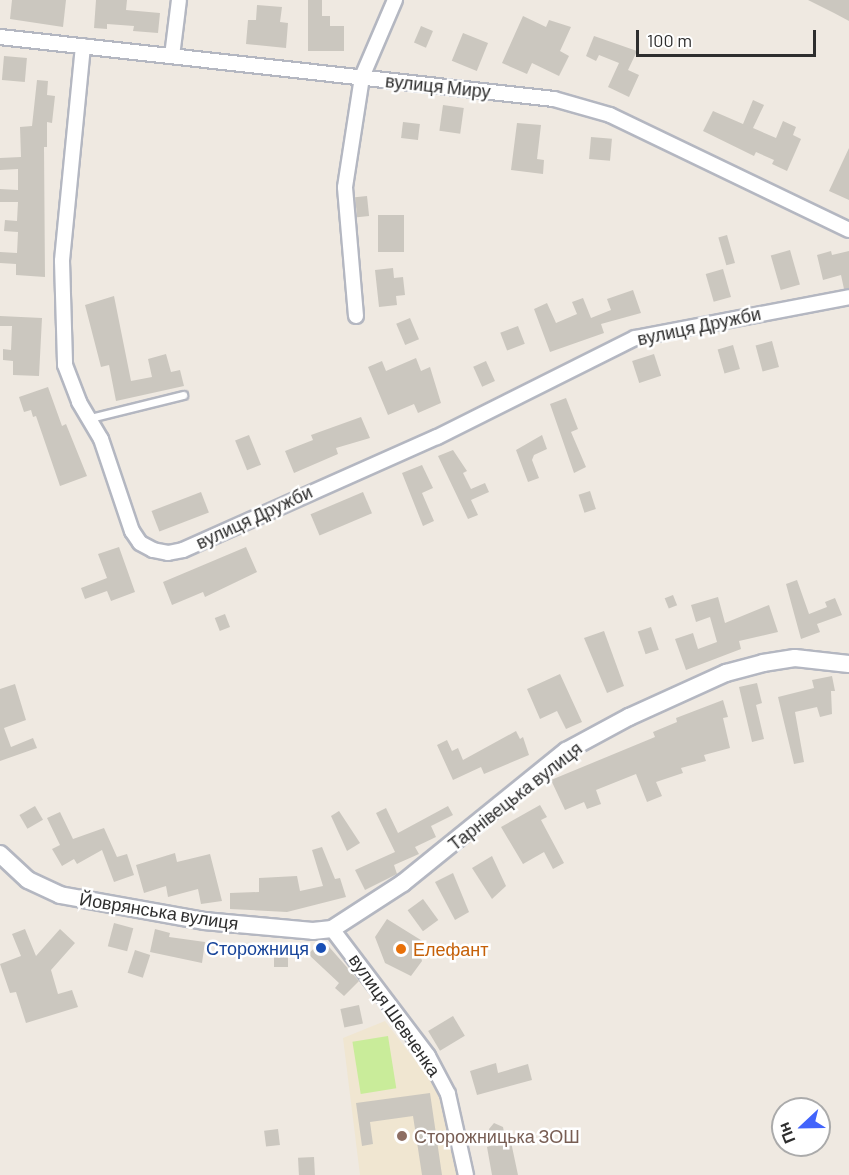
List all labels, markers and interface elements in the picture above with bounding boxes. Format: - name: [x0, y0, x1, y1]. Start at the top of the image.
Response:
- scale bar: [639, 18, 819, 56]
- text: 100 m: [647, 29, 692, 51]
- street label: вулиця Миру: [384, 70, 492, 102]
- street label: вулиця Дружби: [635, 302, 763, 350]
- street label: вулиця Дружби: [192, 481, 316, 553]
- street label: Тарнівецька вулиця: [444, 737, 586, 855]
- street label: Йоврянська вулиця: [78, 888, 240, 934]
- place label: Сторожниця: [206, 937, 309, 959]
- place label: Елефант: [413, 938, 489, 960]
- marker: Сторожниця: [314, 941, 328, 955]
- marker: Елефант: [394, 942, 408, 956]
- street label: вулиця Шевченка: [345, 949, 445, 1081]
- north arrow: [771, 1097, 831, 1157]
- text: Пн: [773, 1120, 798, 1147]
- place label: Сторожницька ЗОШ: [414, 1125, 580, 1147]
- marker: Сторожницька ЗОШ: [395, 1129, 409, 1143]

